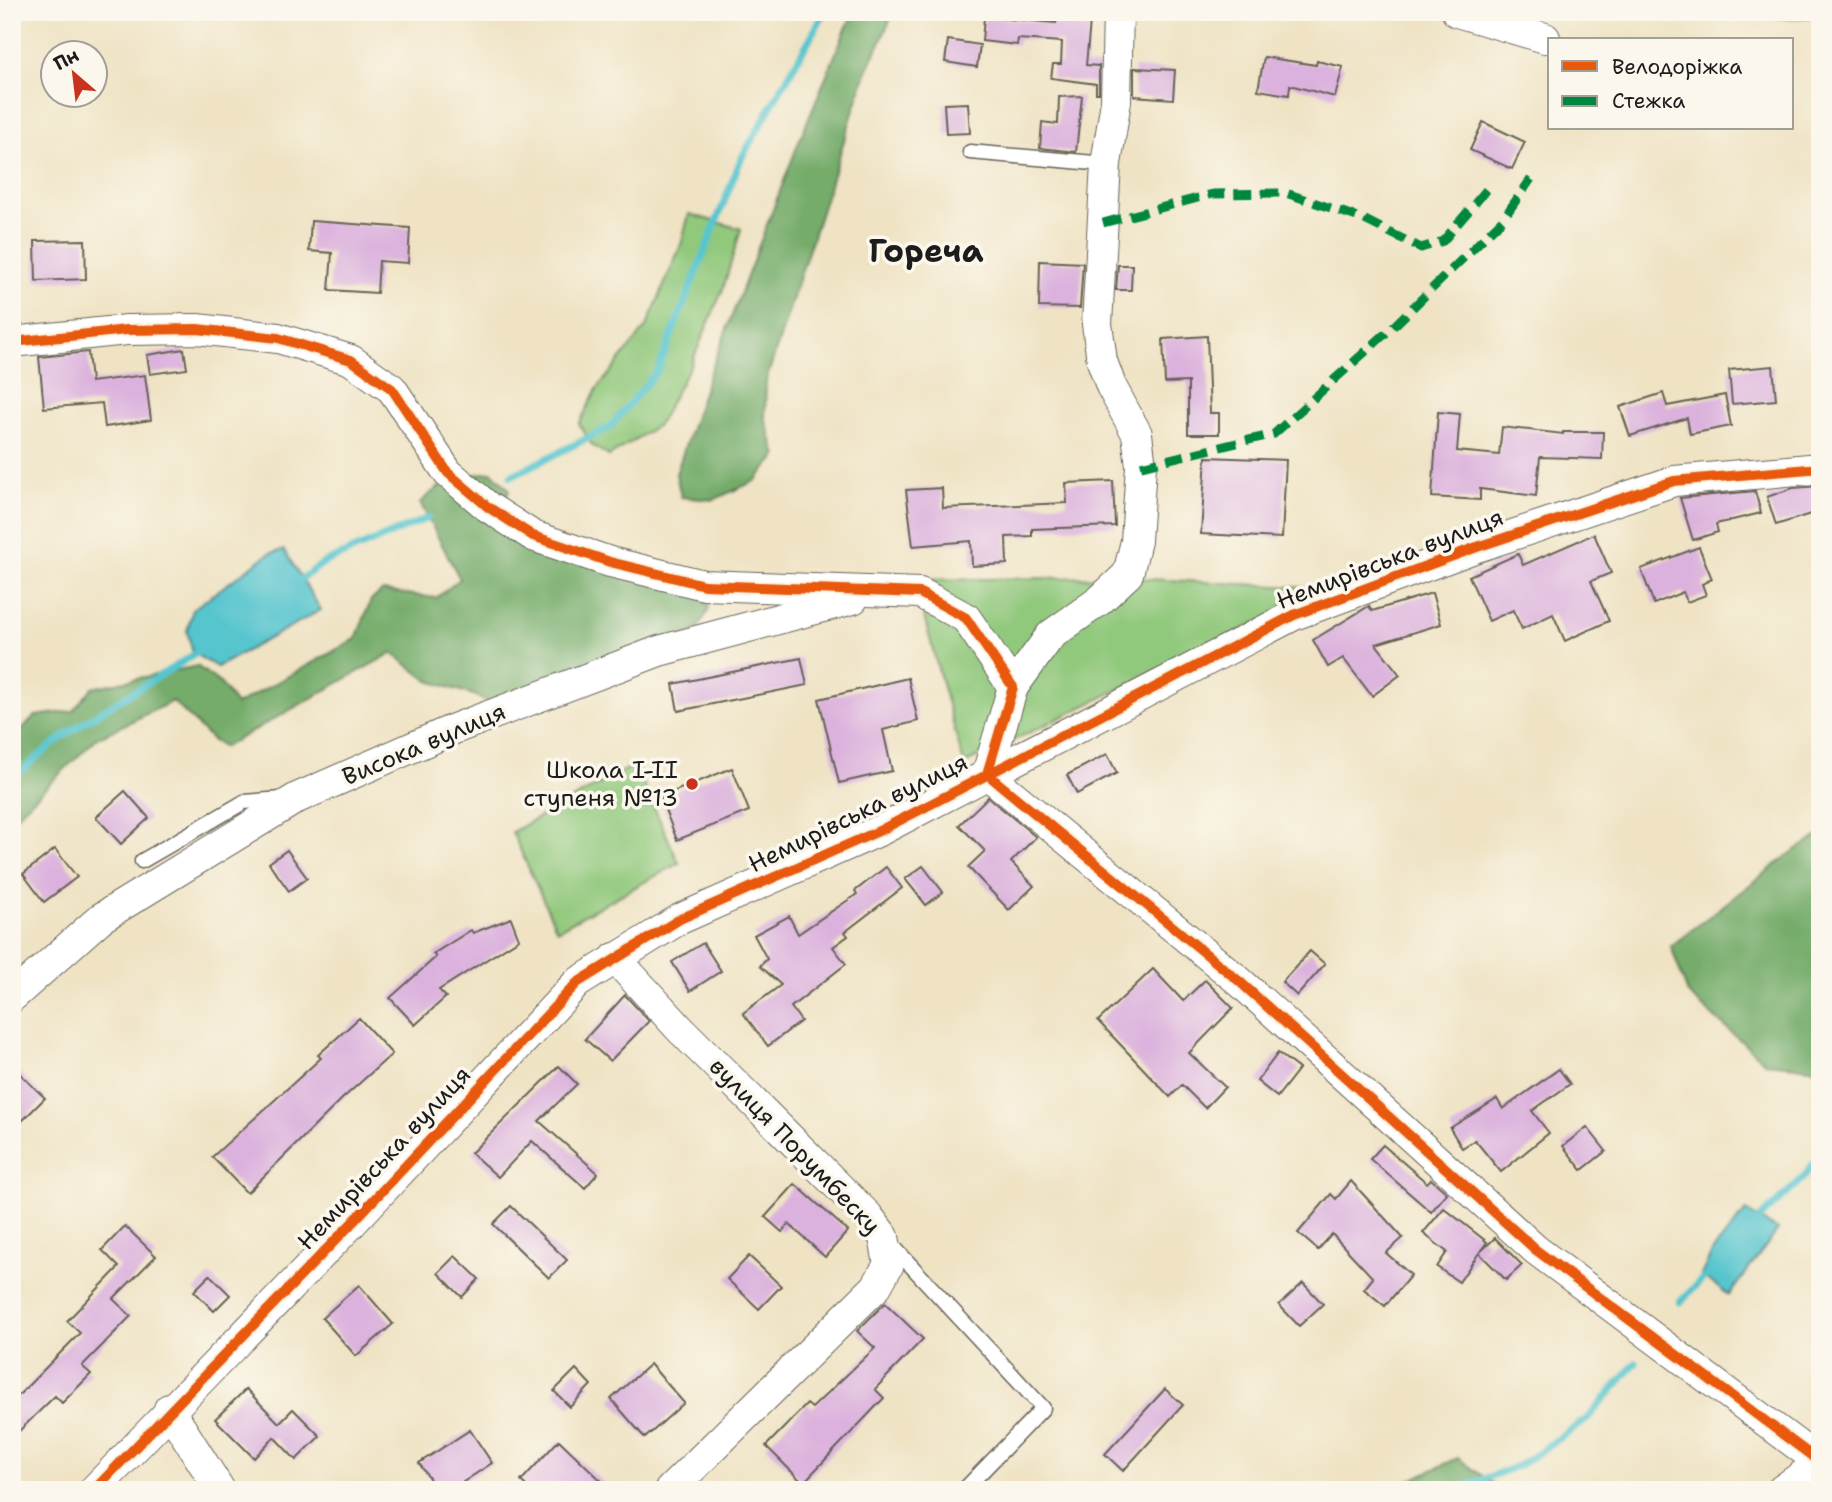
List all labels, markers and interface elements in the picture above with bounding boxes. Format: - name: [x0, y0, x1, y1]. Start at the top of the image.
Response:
- north arrow: [38, 38, 108, 108]
- legend: [1548, 38, 1794, 130]
- text: Пн: [49, 43, 83, 76]
- text: Велодоріжка: [1612, 53, 1742, 81]
- text: Стежка: [1612, 87, 1685, 115]
- district label: Гореча: [868, 229, 984, 272]
- street label: Немирівська вулиця: [1272, 501, 1508, 617]
- street label: Висока вулиця: [337, 695, 511, 793]
- street label: Немирівська вулиця: [743, 746, 973, 880]
- place label: Школа I-II ступеня №13: [523, 754, 678, 814]
- marker: Школа I-II ступеня №13: [684, 776, 700, 792]
- street label: вулиця Порумбеску: [702, 1051, 888, 1241]
- street label: Немирівська вулиця: [290, 1059, 478, 1257]

